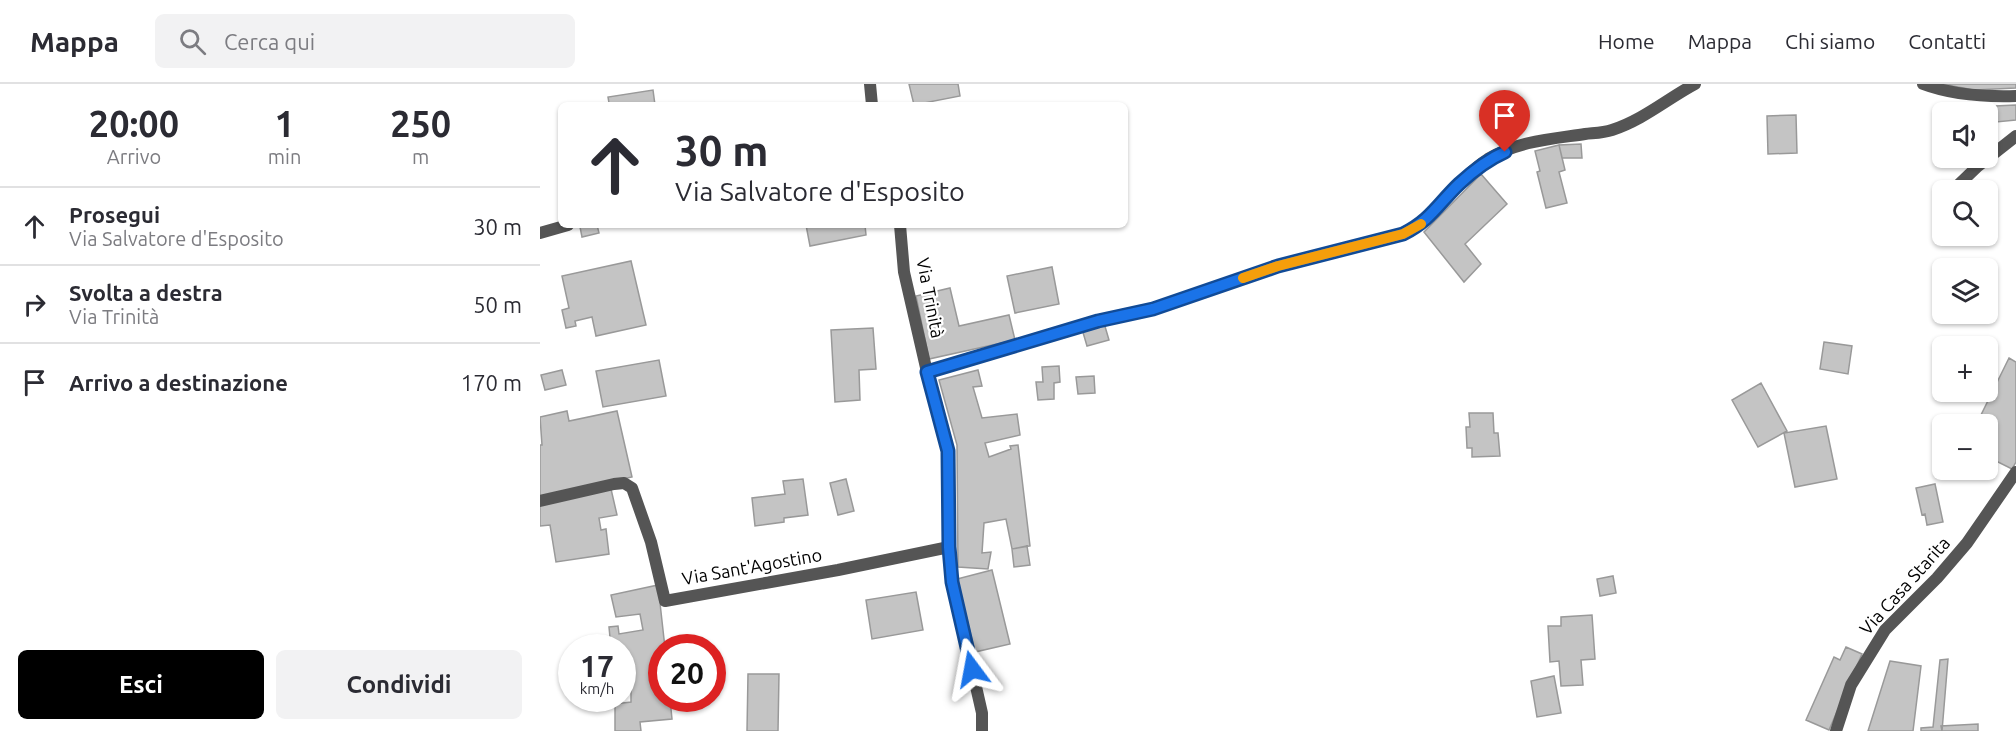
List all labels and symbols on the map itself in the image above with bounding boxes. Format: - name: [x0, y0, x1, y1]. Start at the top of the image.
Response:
- pin: [1479, 90, 1530, 152]
- street label: Via Trinità: [913, 256, 949, 340]
- street label: Via Casa Starita: [1855, 532, 1953, 638]
- street label: Via Sant'Agostino: [680, 544, 823, 588]
- speed limit sign: 20: [648, 634, 726, 712]
- position arrow: [940, 637, 1004, 701]

